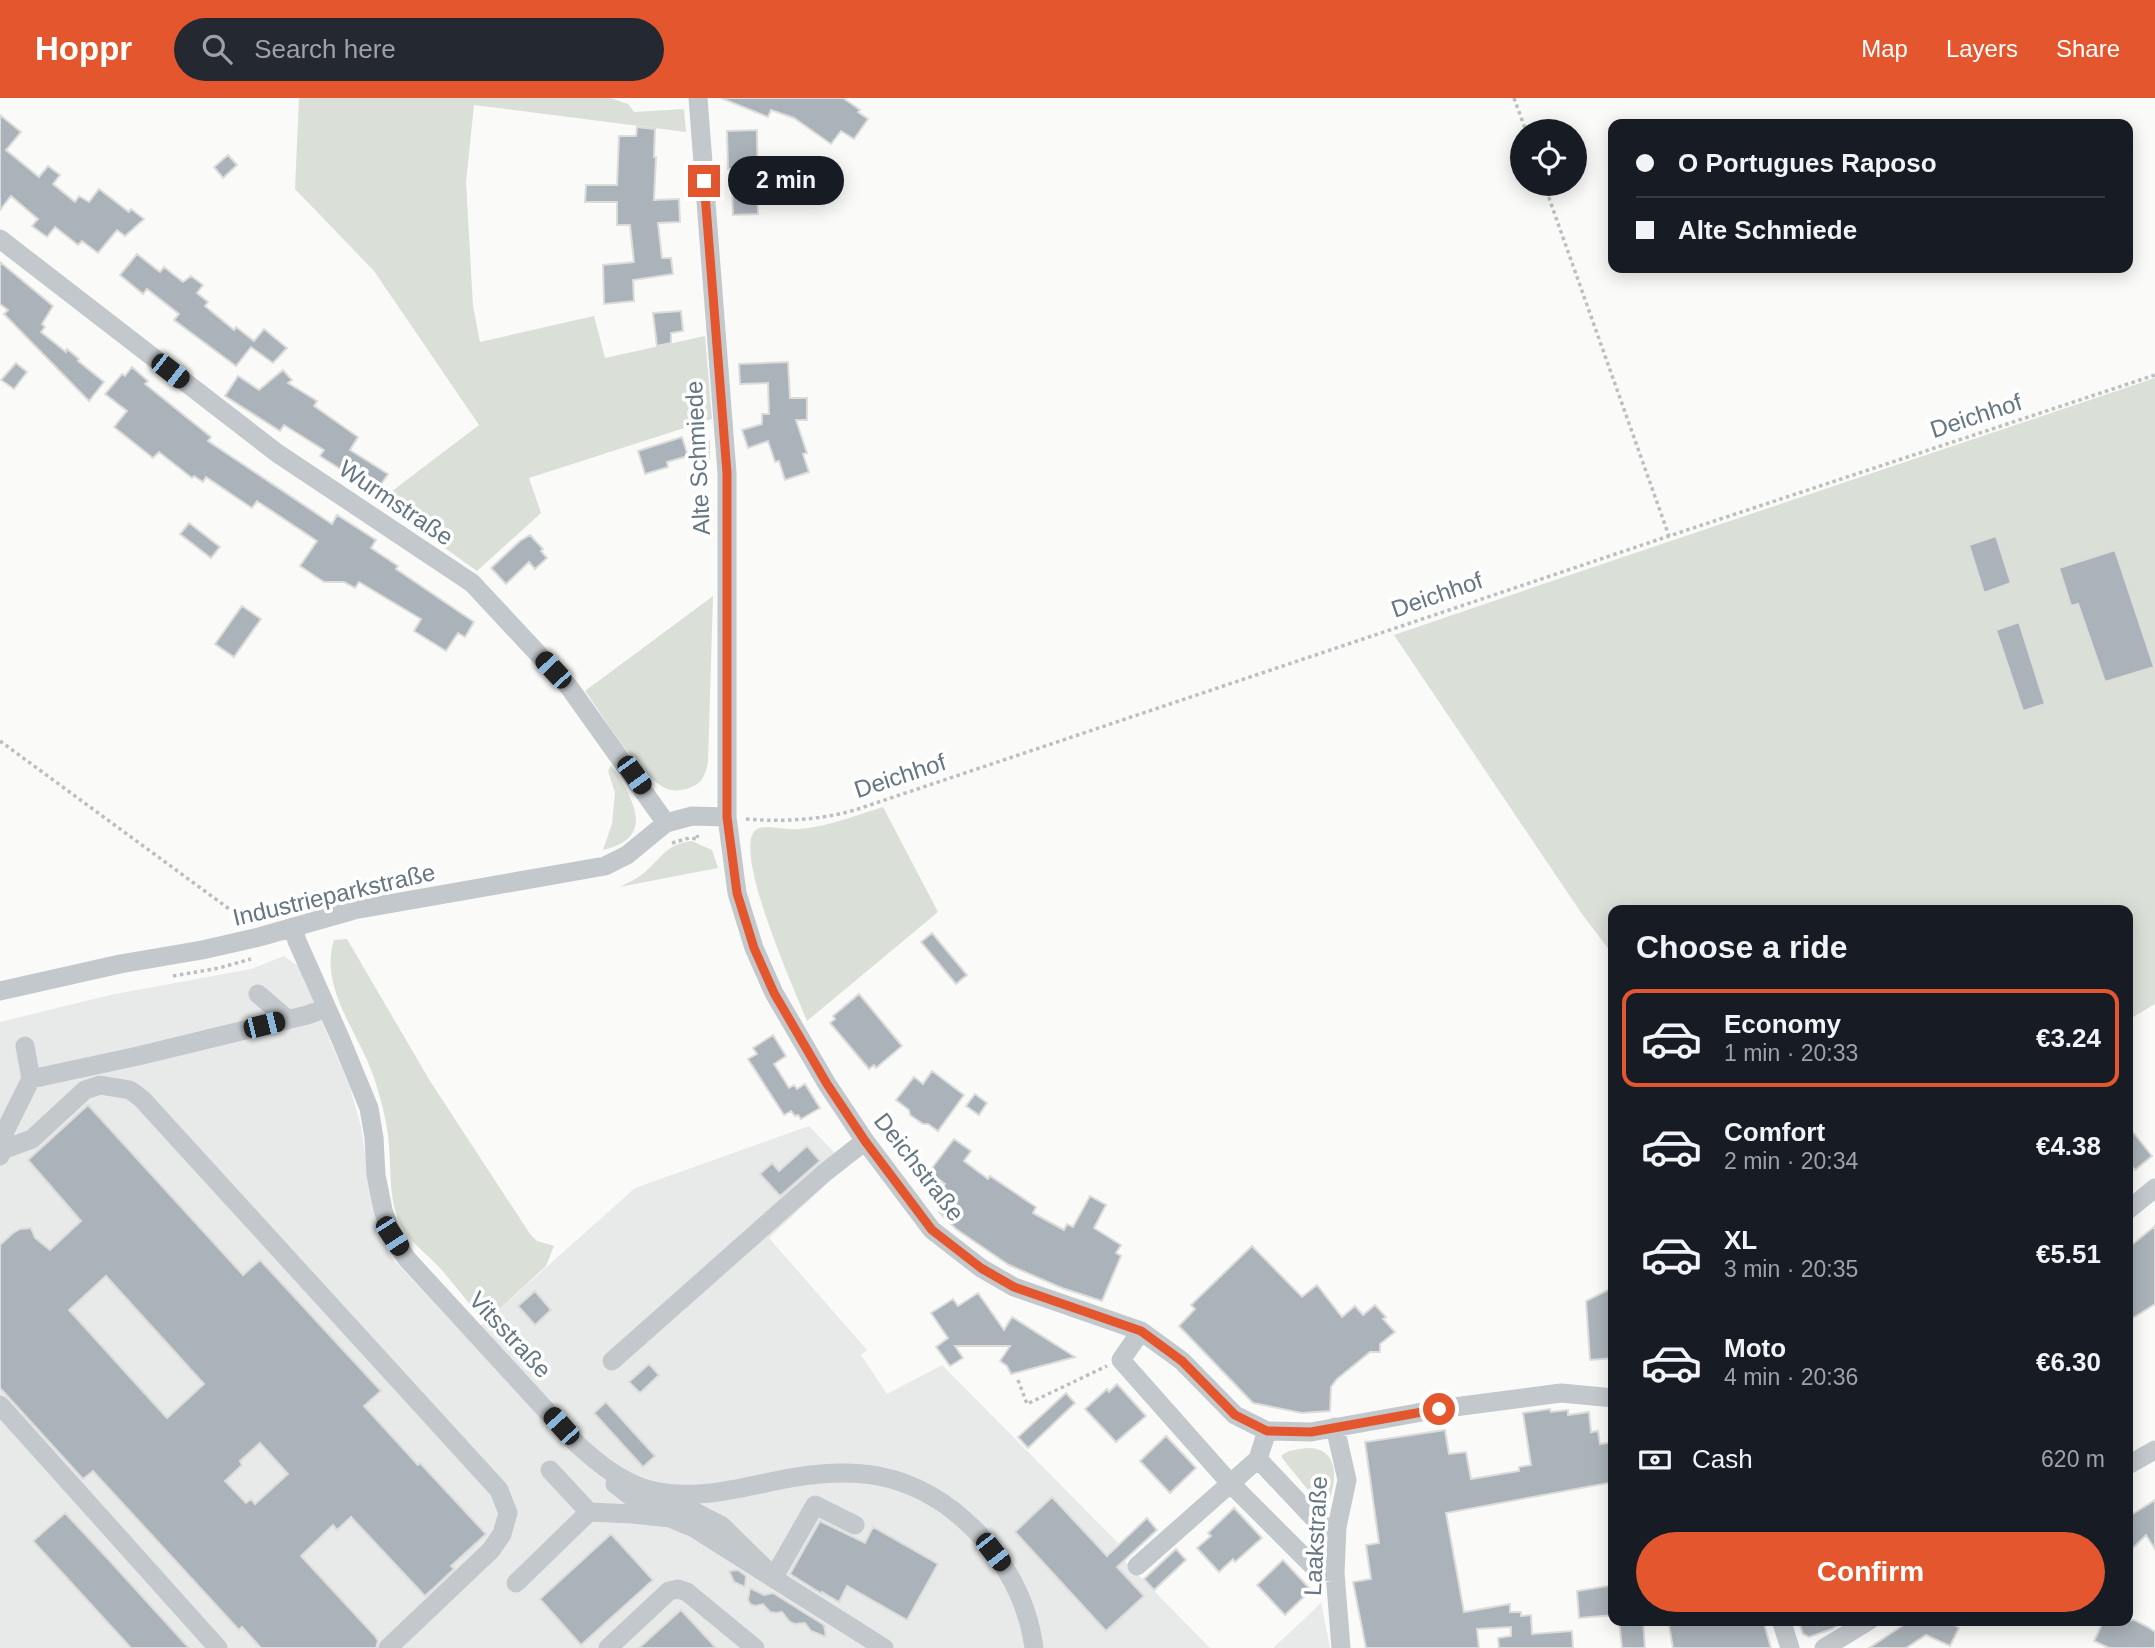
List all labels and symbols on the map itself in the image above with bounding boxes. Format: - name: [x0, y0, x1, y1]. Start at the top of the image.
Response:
- callout: 2 min: [728, 156, 844, 206]
- route end: [688, 165, 720, 197]
- car: [147, 350, 194, 392]
- street label: Alte Schmiede: [680, 380, 715, 536]
- street label: Deichhof: [1927, 388, 2025, 443]
- street label: Wurmstraße: [334, 455, 458, 551]
- street label: Deichhof: [1388, 566, 1486, 623]
- car: [531, 647, 576, 693]
- street label: Deichhof: [851, 748, 949, 803]
- car: [614, 752, 655, 798]
- street label: Industrieparkstraße: [230, 858, 438, 931]
- car: [242, 1010, 287, 1040]
- street label: Deichstraße: [869, 1107, 970, 1226]
- car: [372, 1213, 413, 1259]
- street label: Vitsstraße: [464, 1286, 557, 1383]
- route start: [1423, 1393, 1455, 1425]
- car: [540, 1403, 583, 1449]
- street label: Laakstraße: [1299, 1475, 1332, 1597]
- car: [972, 1529, 1015, 1575]

